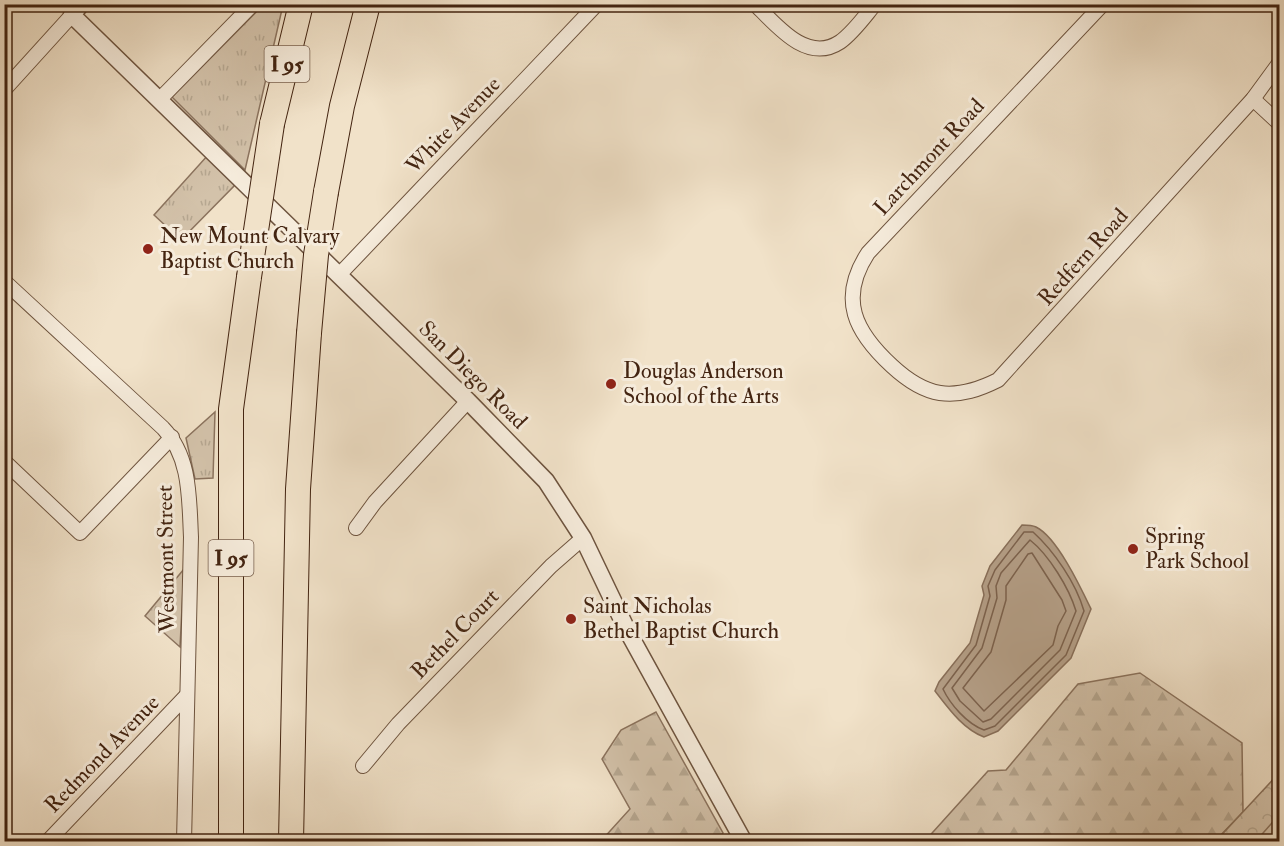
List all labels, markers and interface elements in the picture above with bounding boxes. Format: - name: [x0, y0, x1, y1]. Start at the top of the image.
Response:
- road number: I 95: [264, 46, 310, 82]
- street label: White Avenue: [399, 70, 506, 180]
- street label: Larchmont Road: [868, 92, 991, 221]
- street label: Redfern Road: [1032, 202, 1134, 312]
- place label: New Mount Calvary Baptist Church: [160, 222, 340, 276]
- marker: New Mount Calvary Baptist Church: [141, 242, 155, 256]
- street label: San Diego Road: [413, 315, 533, 435]
- place label: Douglas Anderson School of the Arts: [623, 357, 784, 410]
- marker: Douglas Anderson School of the Arts: [604, 377, 618, 391]
- street label: Westmont Street: [151, 485, 181, 634]
- place label: Spring Park School: [1145, 522, 1249, 575]
- road number: I 95: [208, 540, 254, 576]
- marker: Spring Park School: [1126, 542, 1140, 556]
- street label: Bethel Court: [405, 583, 505, 685]
- place label: Saint Nicholas Bethel Baptist Church: [583, 592, 779, 646]
- marker: Saint Nicholas Bethel Baptist Church: [564, 612, 578, 626]
- street label: Redmond Avenue: [39, 689, 165, 819]

